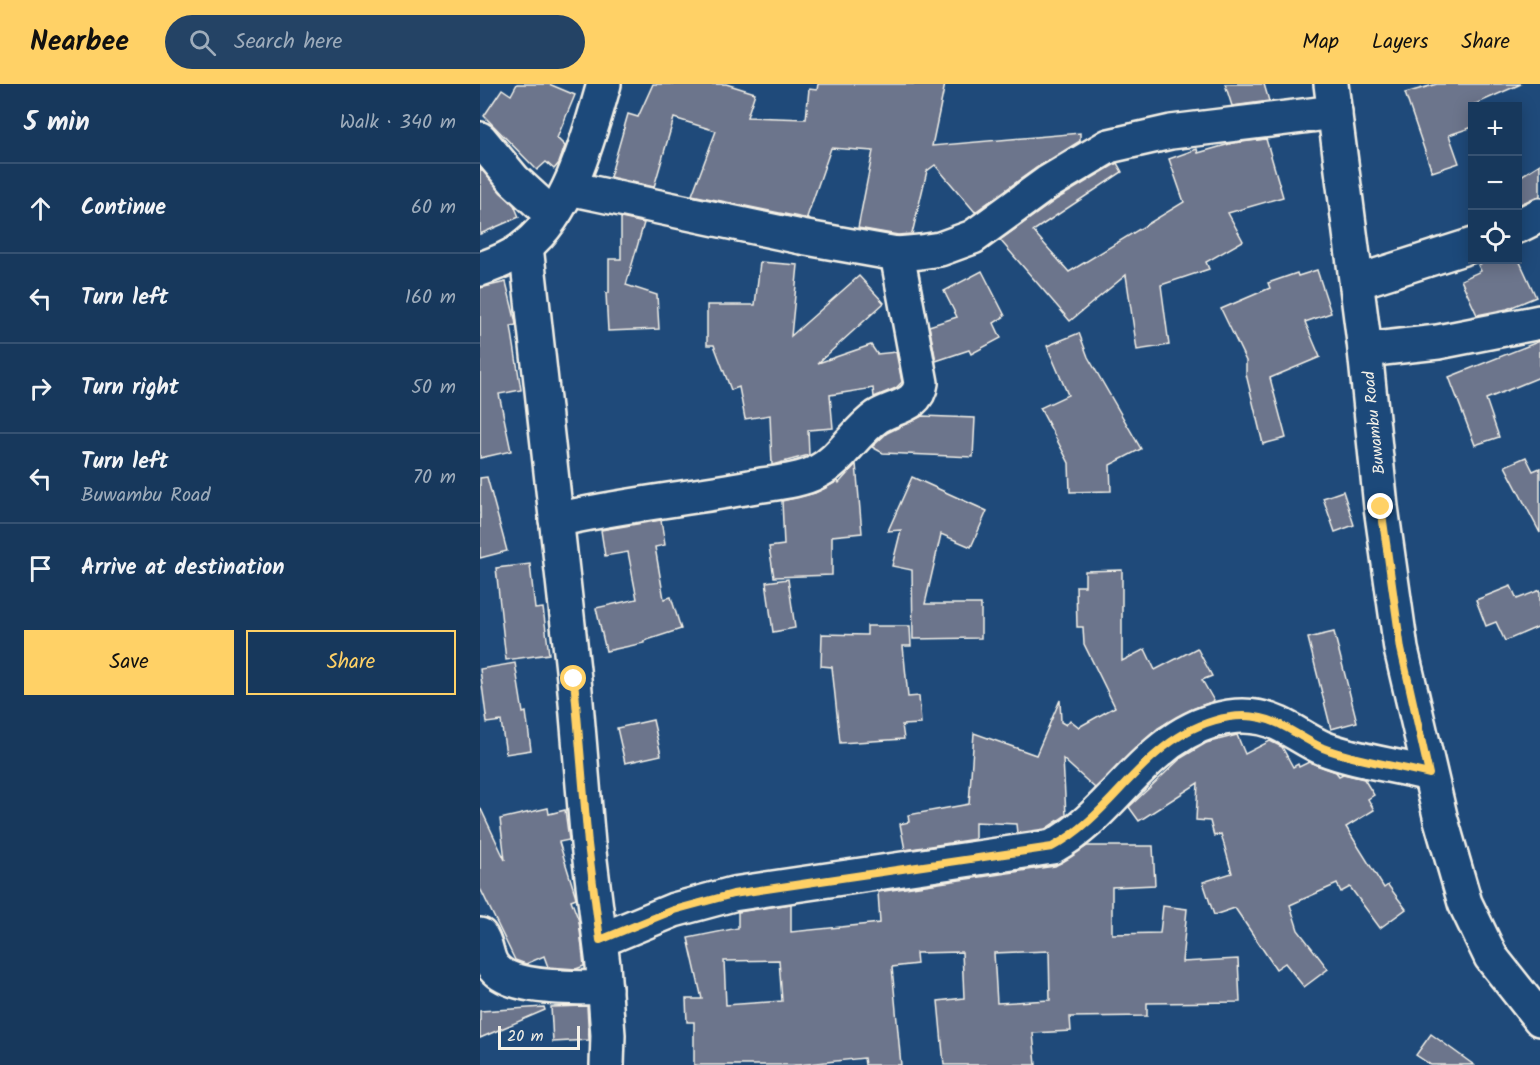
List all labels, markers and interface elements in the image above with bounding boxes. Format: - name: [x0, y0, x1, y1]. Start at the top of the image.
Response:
- search box: [165, 15, 585, 69]
- text: Nearbee: [30, 20, 129, 65]
- text: Search here: [234, 25, 342, 60]
- icon: search: [186, 26, 219, 59]
- text: Map: [1302, 26, 1339, 59]
- text: Layers: [1372, 26, 1428, 59]
- text: Share: [1461, 26, 1510, 59]
- text: 5 min: [24, 102, 90, 144]
- map controls: [1468, 102, 1522, 264]
- button: +: [1468, 102, 1522, 156]
- text: Walk · 340 m: [340, 107, 456, 139]
- button: −: [1468, 156, 1522, 210]
- text: Continue: [81, 191, 166, 226]
- icon: ahead: [24, 192, 57, 225]
- text: 60 m: [411, 192, 456, 224]
- button: locate: [1468, 210, 1522, 264]
- text: Turn left: [81, 281, 168, 316]
- icon: left: [24, 282, 57, 315]
- text: 160 m: [405, 282, 456, 314]
- street label: Buwambu Road: [1357, 369, 1392, 476]
- text: Turn right: [81, 371, 179, 406]
- icon: right: [24, 372, 57, 405]
- text: 50 m: [411, 372, 456, 404]
- text: Turn left: [81, 445, 168, 480]
- icon: left: [24, 462, 57, 495]
- text: 70 m: [413, 462, 456, 494]
- text: Buwambu Road: [81, 480, 210, 512]
- route end: [1367, 493, 1393, 519]
- text: Arrive at destination: [81, 551, 284, 586]
- icon: arrive: [24, 552, 57, 585]
- button: Save: [24, 630, 234, 695]
- button: Share: [246, 630, 456, 695]
- route start: [560, 665, 586, 691]
- scale bar: [498, 1023, 580, 1050]
- text: 20 m: [507, 1024, 543, 1049]

